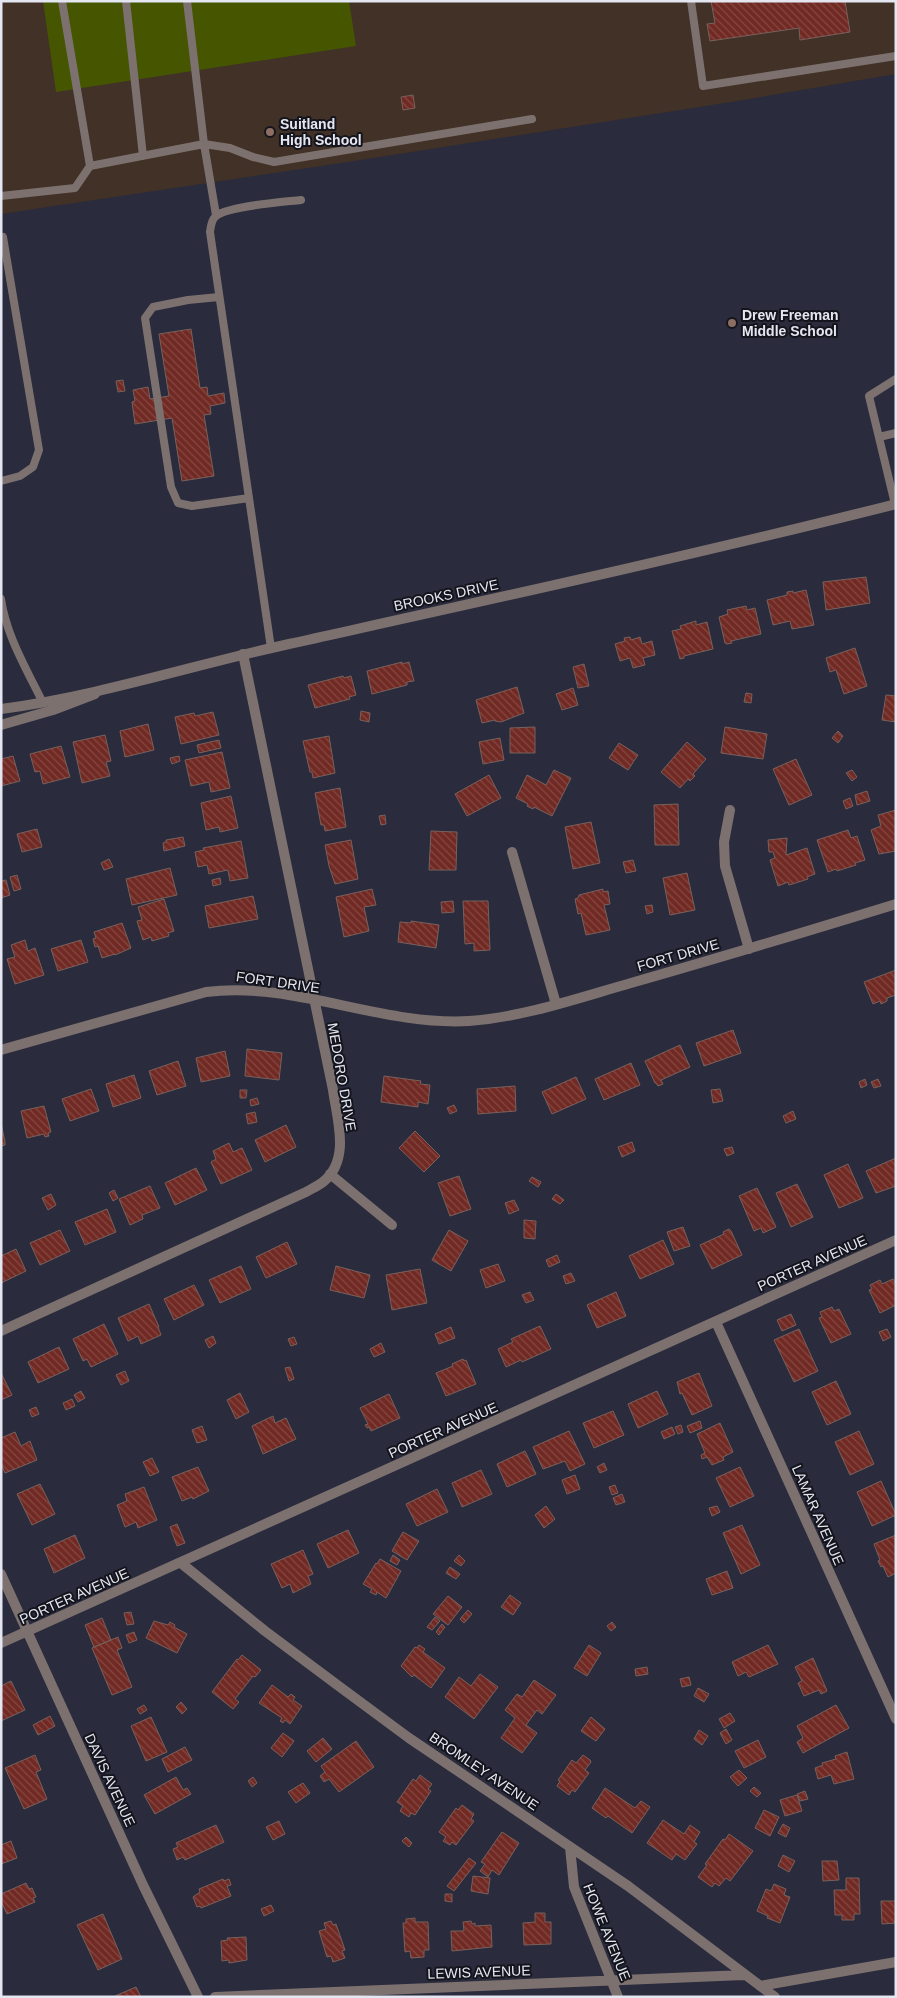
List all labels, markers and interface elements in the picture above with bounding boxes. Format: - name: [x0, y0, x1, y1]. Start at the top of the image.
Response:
- place label: Suitland High School: [280, 116, 362, 148]
- marker: Suitland High School: [264, 126, 276, 138]
- place label: Drew Freeman Middle School: [742, 307, 838, 339]
- marker: Drew Freeman Middle School: [726, 317, 738, 329]
- street label: BROOKS DRIVE: [392, 576, 500, 614]
- street label: FORT DRIVE: [635, 936, 721, 974]
- street label: FORT DRIVE: [235, 968, 321, 996]
- street label: MEDORO DRIVE: [325, 1022, 359, 1132]
- street label: PORTER AVENUE: [755, 1232, 869, 1294]
- street label: PORTER AVENUE: [386, 1399, 500, 1461]
- street label: LAMAR AVENUE: [789, 1462, 847, 1568]
- street label: PORTER AVENUE: [17, 1565, 131, 1627]
- street label: BROMLEY AVENUE: [427, 1729, 541, 1813]
- street label: DAVIS AVENUE: [81, 1731, 139, 1829]
- street label: HOWE AVENUE: [580, 1881, 634, 1983]
- street label: LEWIS AVENUE: [427, 1962, 531, 1982]

